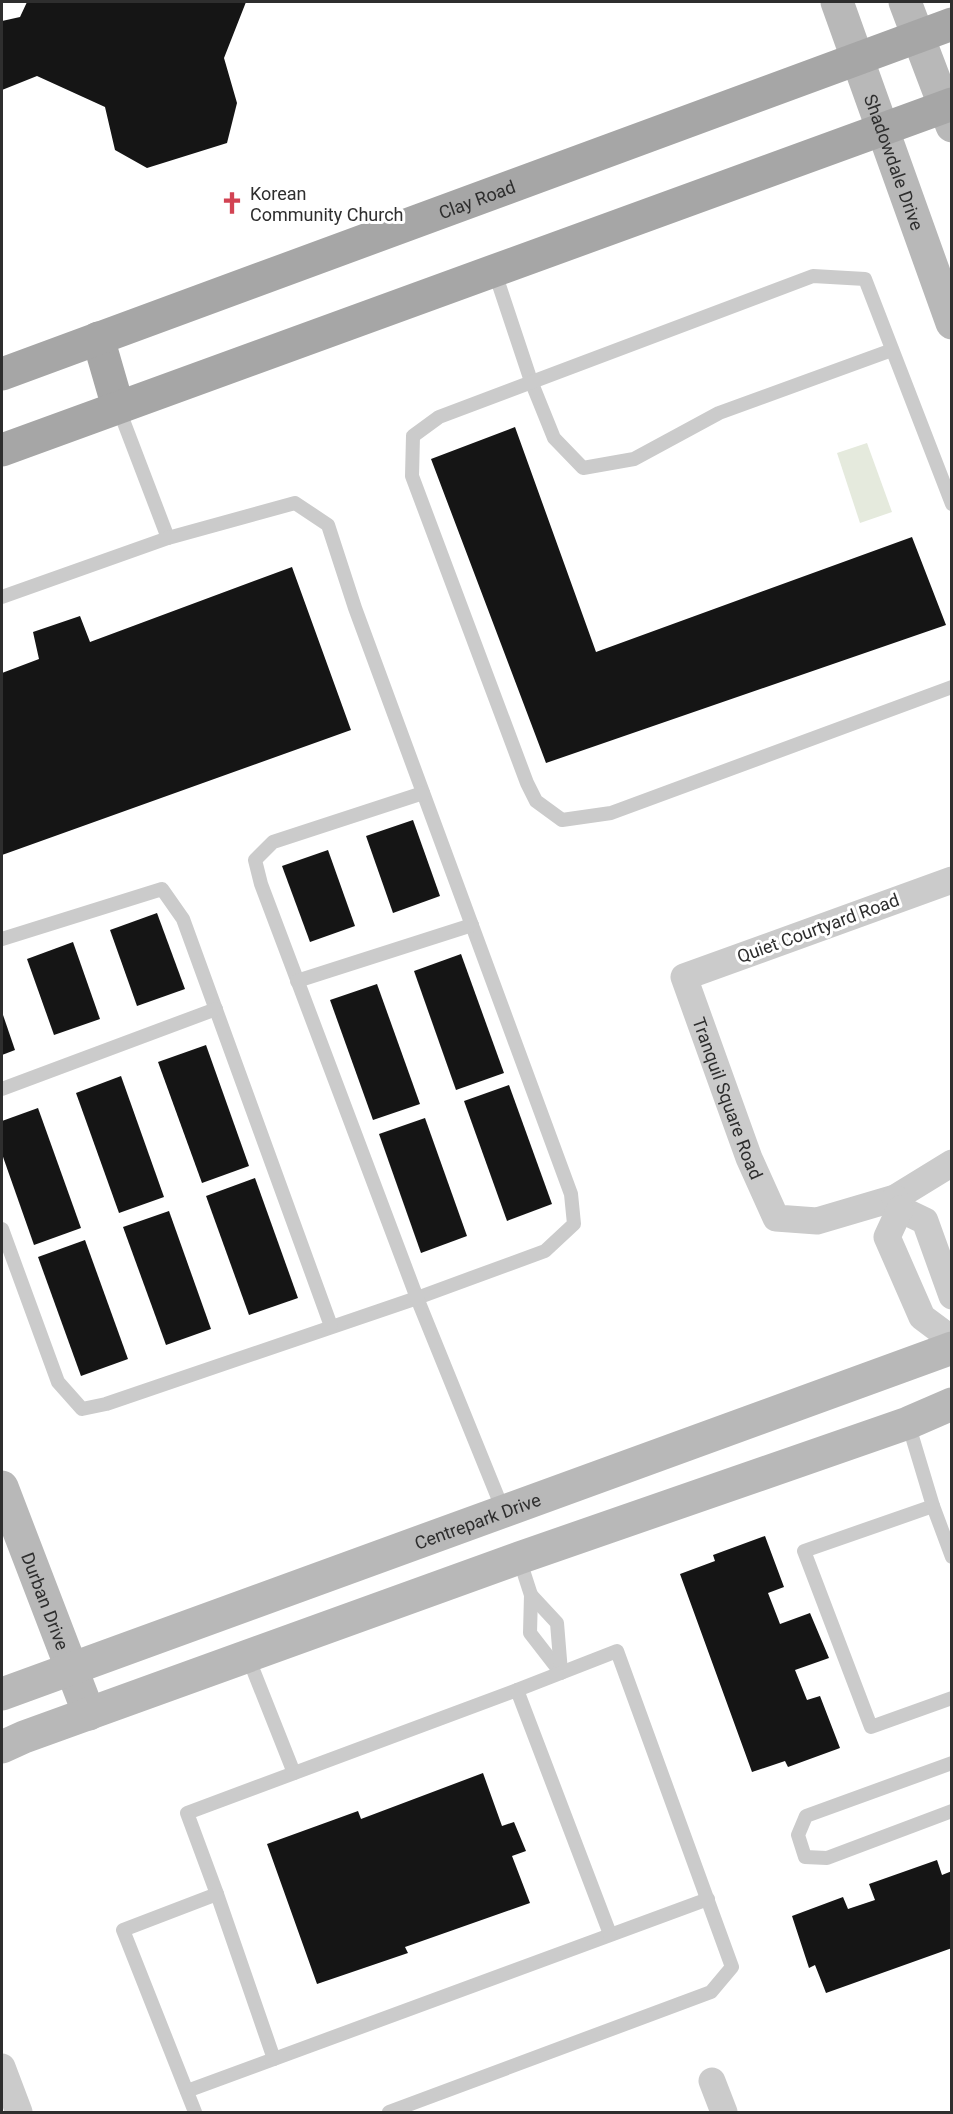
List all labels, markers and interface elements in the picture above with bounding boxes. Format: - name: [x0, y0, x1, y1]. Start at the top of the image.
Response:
- street label: Shadowdale Drive: [860, 91, 928, 233]
- street label: Clay Road: [436, 175, 518, 223]
- place label: Korean Community Church: [250, 183, 403, 225]
- church icon: Korean Community Church: [219, 190, 245, 216]
- street label: Quiet Courtyard Road: [734, 889, 902, 967]
- street label: Tranquil Square Road: [689, 1014, 768, 1182]
- street label: Centrepark Drive: [412, 1488, 543, 1553]
- street label: Durban Drive: [17, 1549, 74, 1653]

